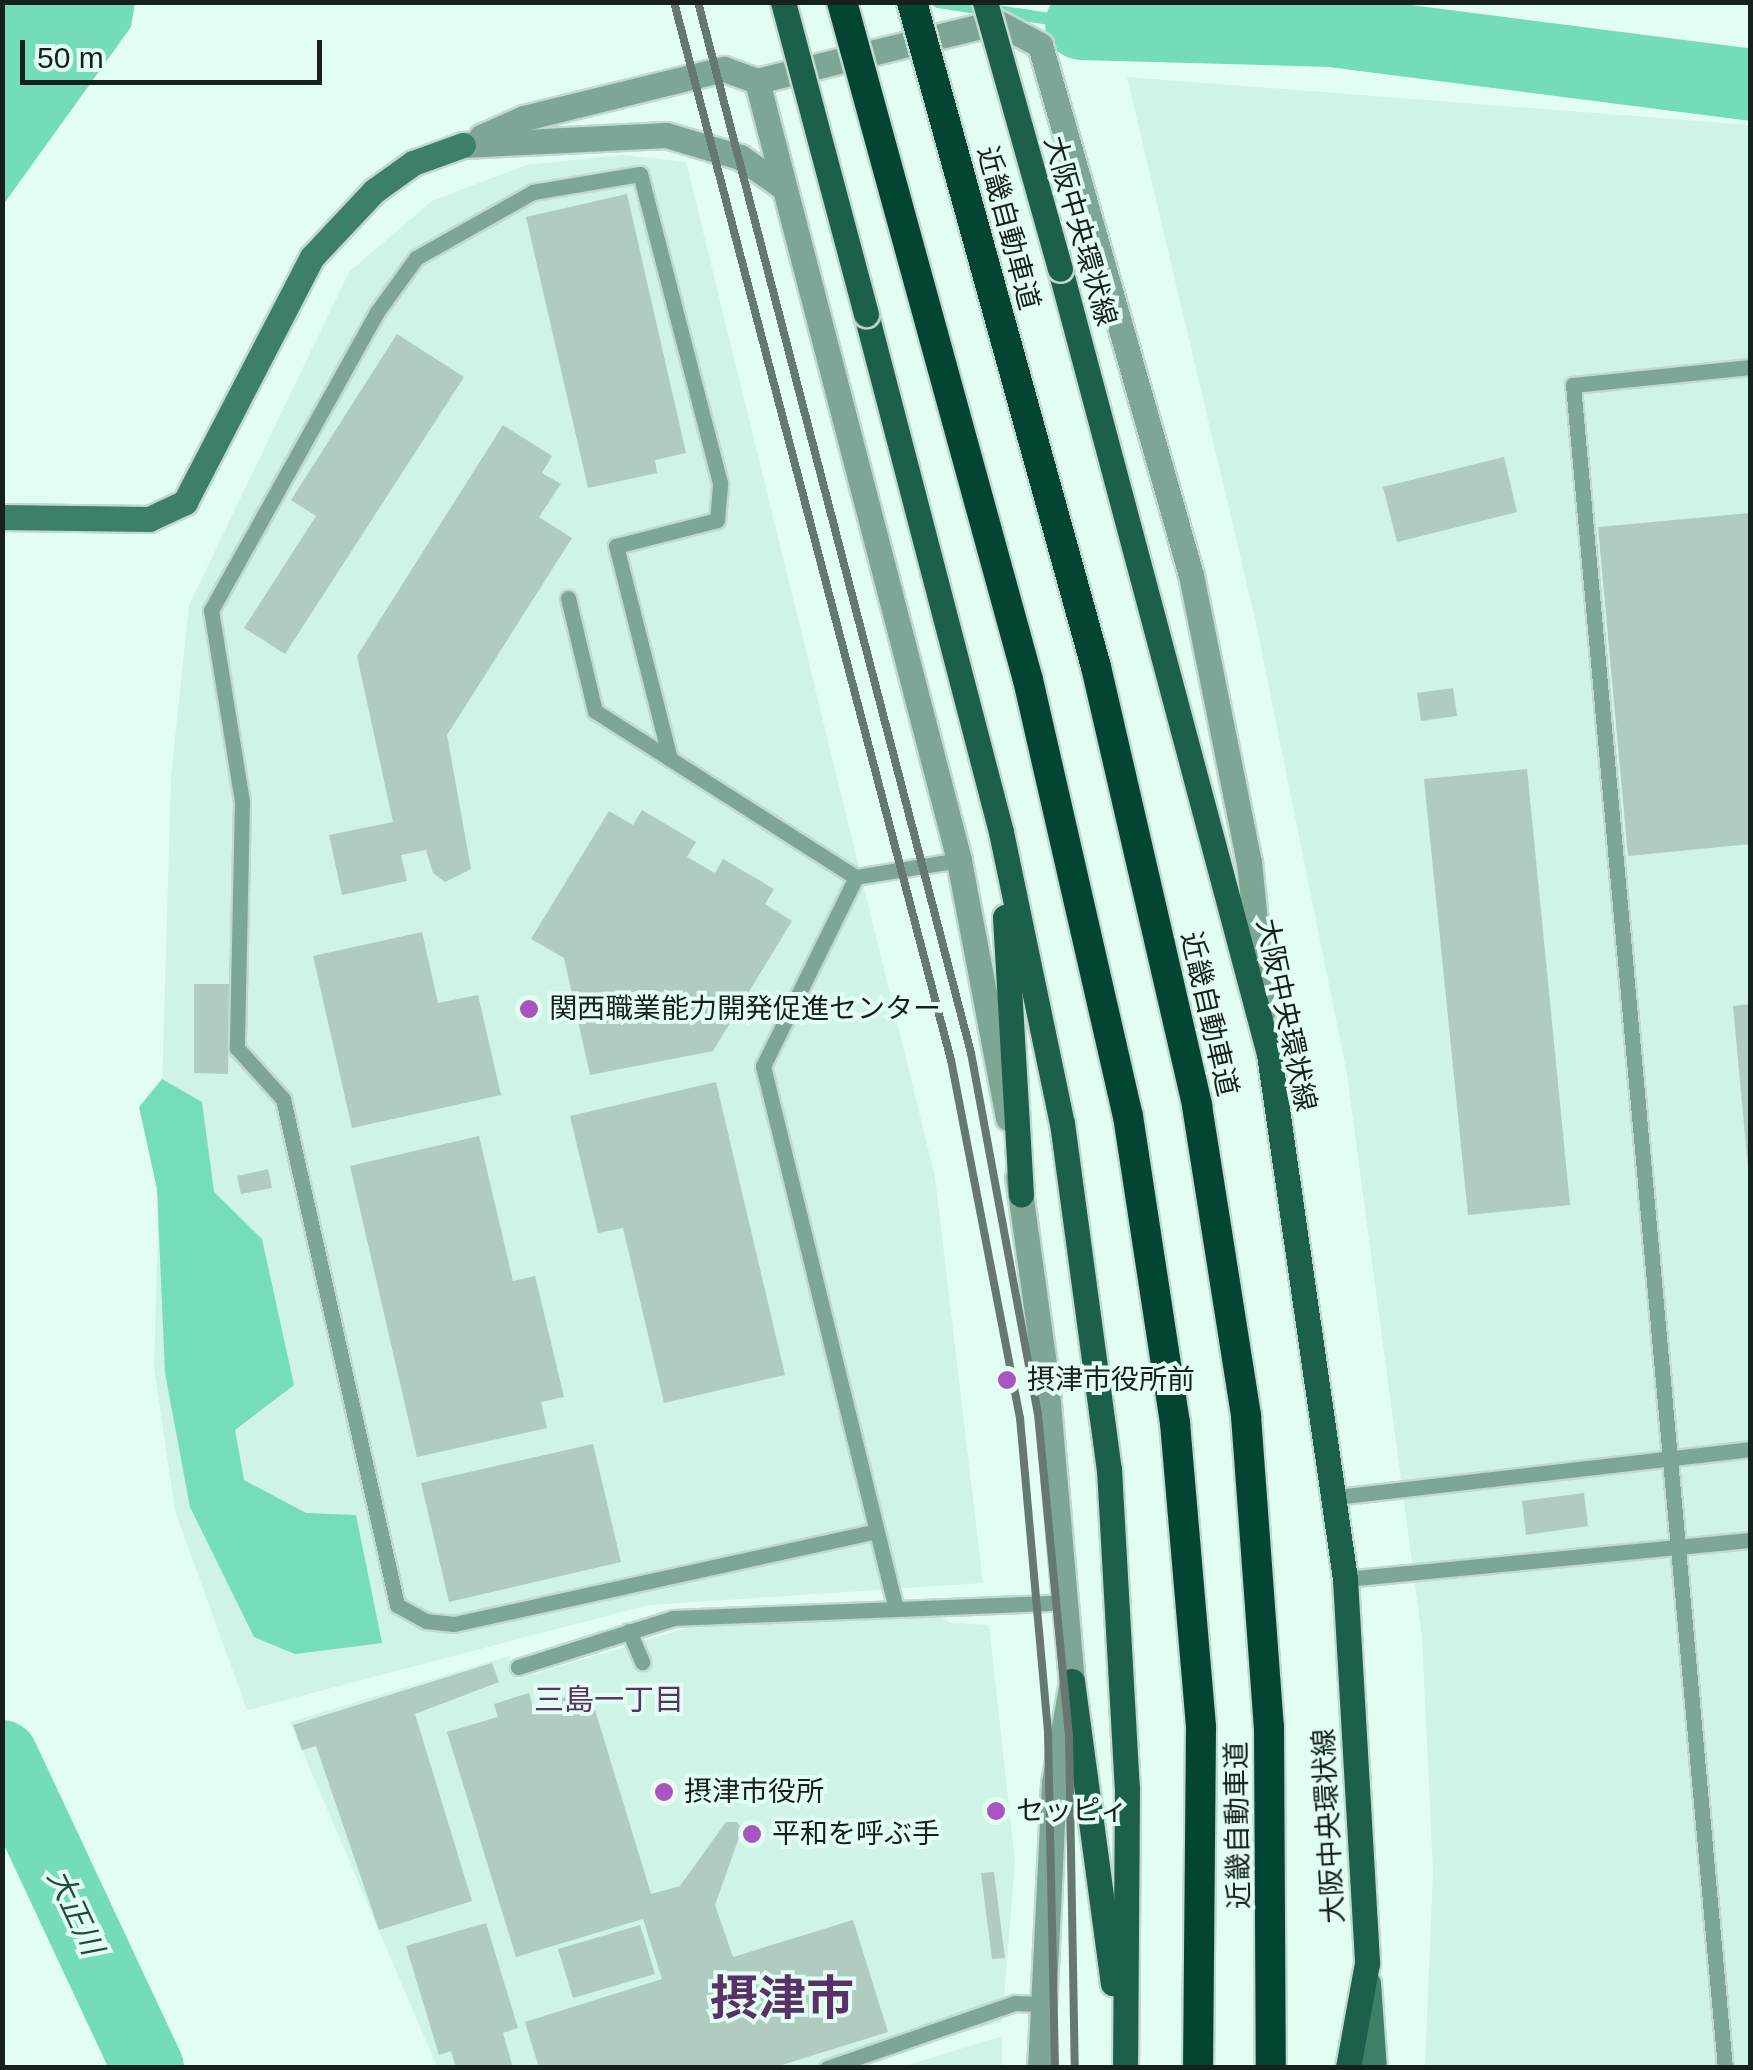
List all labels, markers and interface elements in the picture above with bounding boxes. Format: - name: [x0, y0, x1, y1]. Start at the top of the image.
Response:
- scale bar: [25, 20, 328, 82]
- text: 50 m: [37, 41, 104, 74]
- street label: 大阪中央環状線: [1037, 132, 1123, 330]
- street label: 近畿自動車道: [970, 143, 1046, 313]
- street label: 大阪中央環状線: [1249, 916, 1323, 1114]
- street label: 近畿自動車道: [1174, 928, 1244, 1100]
- place label: 関西職業能力開発促進センター: [549, 992, 941, 1026]
- marker: 関西職業能力開発促進センター: [518, 998, 540, 1020]
- place label: 摂津市役所前: [1027, 1363, 1195, 1397]
- marker: 摂津市役所前: [996, 1369, 1018, 1391]
- district label: 三島一丁目: [534, 1682, 684, 1718]
- street label: 大阪中央環状線: [1307, 1727, 1351, 1925]
- street label: 近畿自動車道: [1220, 1741, 1256, 1909]
- place label: 摂津市役所: [684, 1775, 824, 1809]
- marker: 摂津市役所: [653, 1781, 675, 1803]
- place label: セッピィ: [1016, 1794, 1128, 1828]
- marker: セッピィ: [985, 1800, 1007, 1822]
- place label: 平和を呼ぶ手: [772, 1817, 940, 1851]
- marker: 平和を呼ぶ手: [741, 1823, 763, 1845]
- water label: 大正川: [40, 1864, 110, 1960]
- district label: 摂津市: [710, 1970, 854, 2028]

